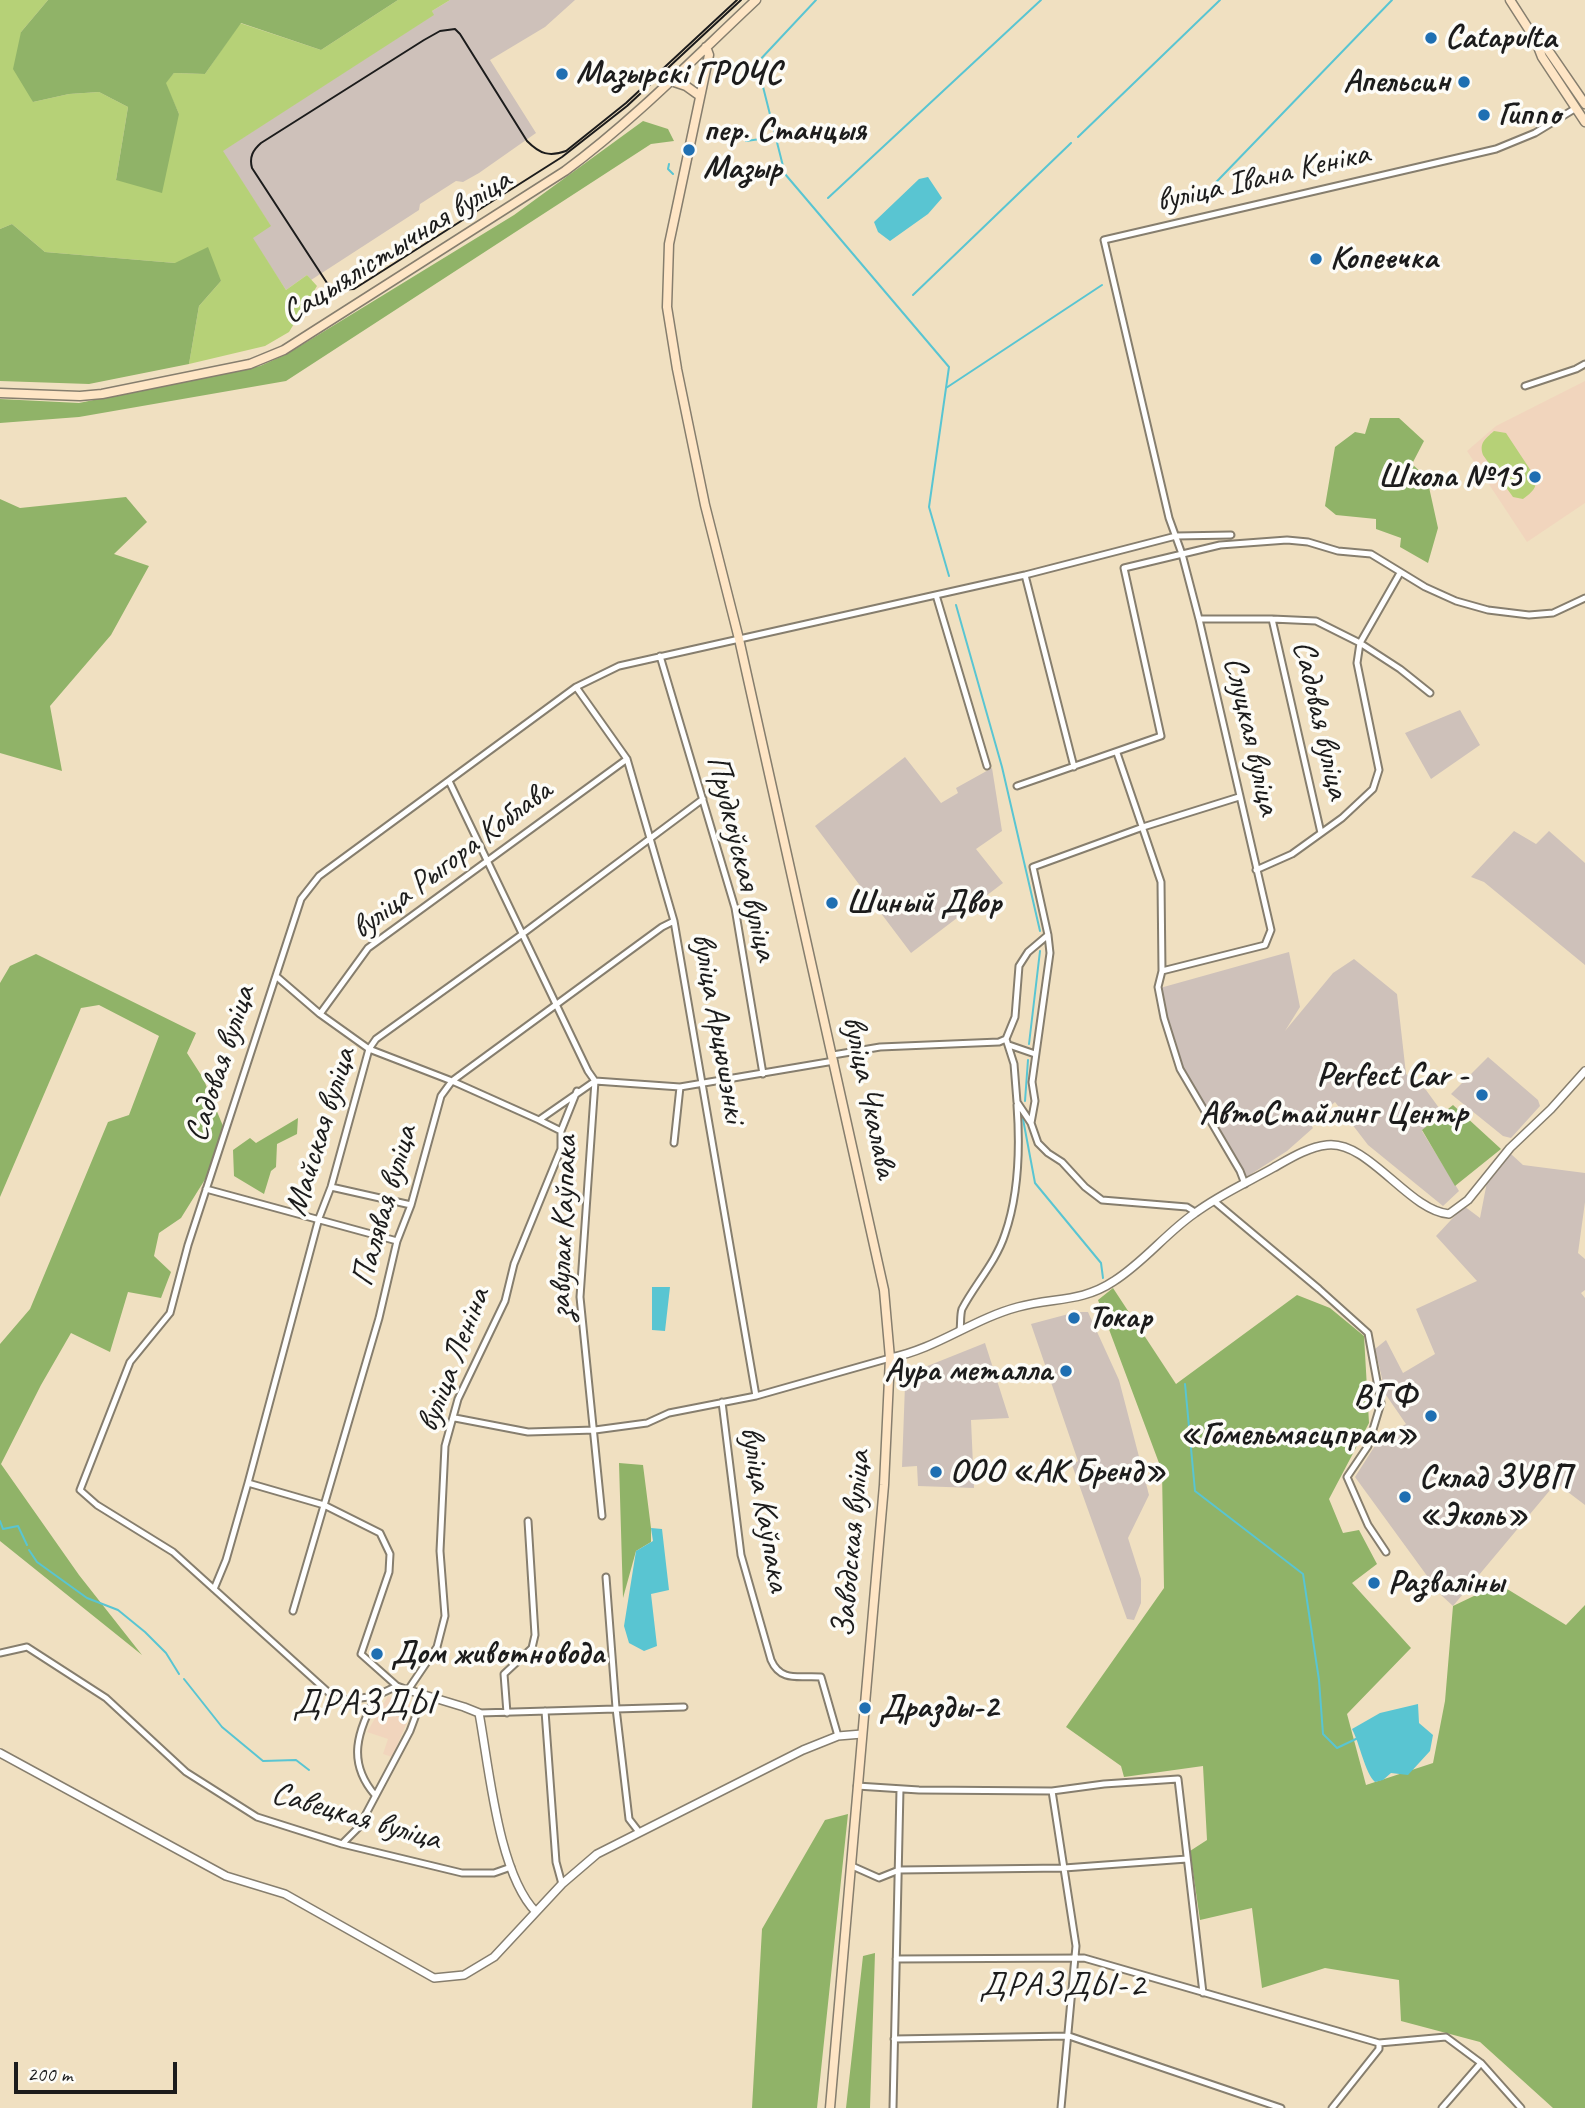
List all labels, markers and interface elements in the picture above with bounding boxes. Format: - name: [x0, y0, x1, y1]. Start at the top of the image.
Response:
- place label: Catapulta: [1445, 18, 1556, 58]
- marker: Catapulta: [1423, 30, 1439, 46]
- place label: Мазырскі ГРОЧС: [576, 54, 782, 94]
- place label: Апельсин: [1343, 62, 1450, 102]
- marker: Мазырскі ГРОЧС: [554, 66, 570, 82]
- marker: Апельсин: [1456, 74, 1472, 90]
- place label: Гиппо: [1498, 95, 1561, 135]
- marker: Гиппо: [1476, 107, 1492, 123]
- place label: пер. Станцыя Мазыр: [703, 111, 866, 189]
- street label: вуліца Івана Кеніка: [1153, 134, 1373, 222]
- marker: пер. Станцыя Мазыр: [681, 142, 697, 158]
- street label: Сацыялістычная вуліца: [275, 161, 519, 333]
- place label: Копеечка: [1330, 239, 1438, 279]
- marker: Копеечка: [1308, 251, 1324, 267]
- place label: Школа №15: [1378, 457, 1521, 497]
- marker: Школа №15: [1527, 469, 1543, 485]
- street label: Садовая вуліца: [1283, 637, 1357, 803]
- street label: Слуцкая вуліца: [1214, 653, 1288, 819]
- street label: Прудкоўская вуліца: [696, 751, 786, 965]
- street label: вуліца Рыгора Коблава: [344, 772, 560, 948]
- place label: Шиный Двор: [846, 883, 1002, 923]
- marker: Шиный Двор: [824, 895, 840, 911]
- street label: вуліца Арцюшэнкі: [682, 930, 754, 1126]
- street label: Садовая вуліца: [177, 981, 265, 1147]
- street label: вуліца Чкалава: [833, 1012, 905, 1182]
- street label: Майская вуліца: [277, 1043, 365, 1221]
- place label: Perfect Car - АвтоСтайлинг Центр: [1200, 1056, 1468, 1134]
- marker: Perfect Car - АвтоСтайлинг Центр: [1474, 1087, 1490, 1103]
- street label: Палявая вуліца: [343, 1121, 427, 1291]
- street label: завулак Каўпака: [541, 1135, 587, 1319]
- street label: вуліца Леніна: [408, 1283, 500, 1437]
- place label: Токар: [1088, 1298, 1152, 1338]
- marker: Токар: [1066, 1310, 1082, 1326]
- place label: Аура металла: [885, 1351, 1052, 1391]
- marker: Аура металла: [1058, 1363, 1074, 1379]
- place label: ВГФ «Гомельмясцпрам»: [1180, 1377, 1417, 1455]
- marker: ВГФ «Гомельмясцпрам»: [1423, 1408, 1439, 1424]
- street label: вуліца Каўпака: [730, 1423, 798, 1595]
- street label: Заводская вуліца: [824, 1449, 880, 1639]
- place label: ООО «АК Бренд»: [950, 1452, 1166, 1492]
- place label: Склад ЗУВП «Эколь»: [1419, 1458, 1571, 1536]
- marker: ООО «АК Бренд»: [928, 1464, 944, 1480]
- marker: Склад ЗУВП «Эколь»: [1397, 1489, 1413, 1505]
- place label: Разваліны: [1388, 1563, 1504, 1603]
- marker: Разваліны: [1366, 1575, 1382, 1591]
- place label: Дом животновода: [391, 1634, 604, 1674]
- marker: Дом животновода: [369, 1646, 385, 1662]
- district label: ДРАЗДЫ: [293, 1682, 435, 1726]
- place label: Дразды-2: [879, 1688, 998, 1728]
- marker: Дразды-2: [857, 1700, 873, 1716]
- street label: Савецкая вуліца: [267, 1774, 445, 1860]
- district label: ДРАЗДЫ-2: [980, 1965, 1146, 2007]
- scale bar: [18, 2048, 180, 2092]
- text: 200 m: [27, 2061, 72, 2087]

